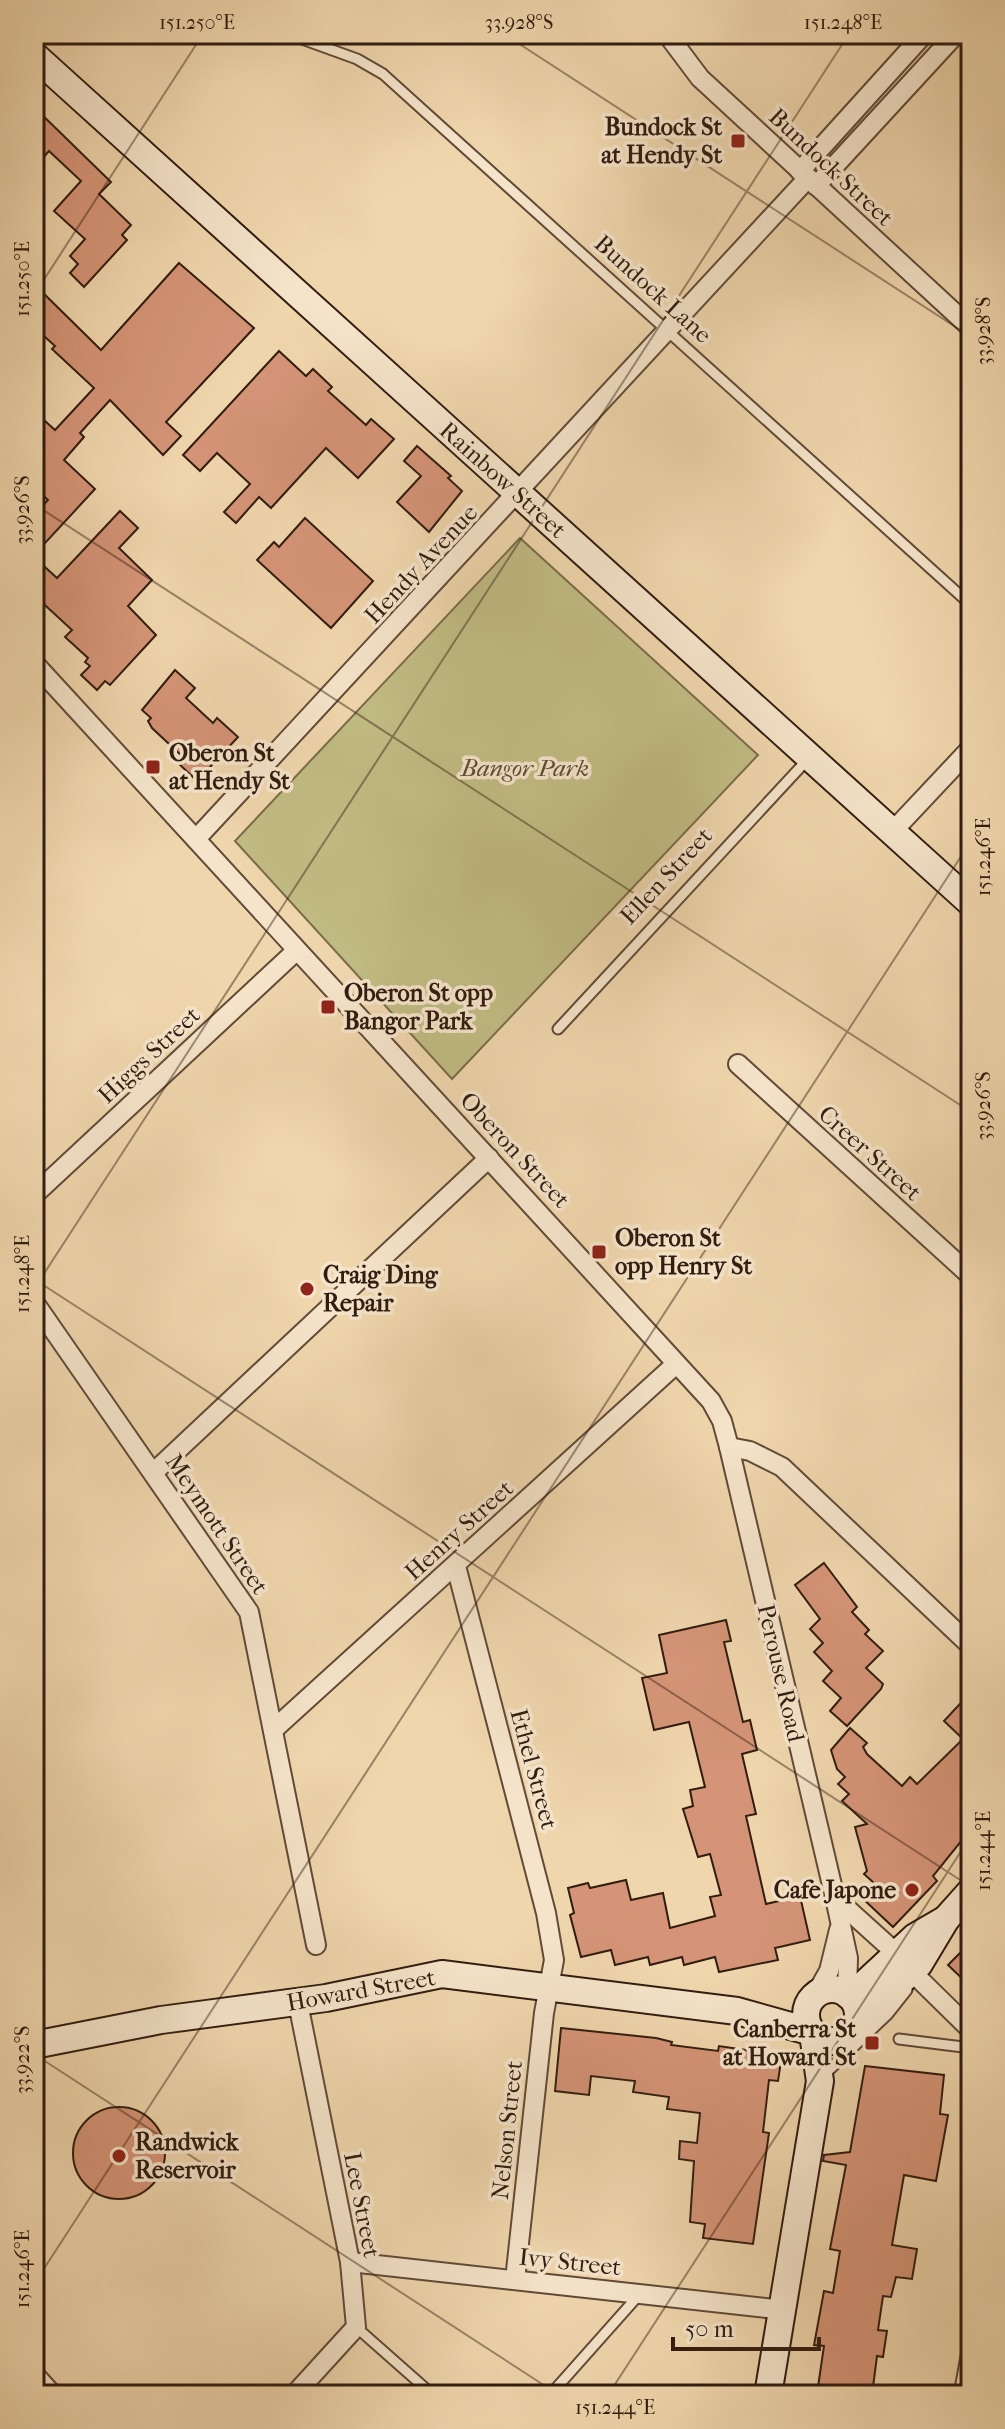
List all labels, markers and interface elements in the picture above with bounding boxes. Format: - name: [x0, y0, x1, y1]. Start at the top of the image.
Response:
- text: 151.250°E: [159, 11, 235, 34]
- text: 33.928°S: [485, 11, 553, 34]
- text: 151.248°E: [804, 11, 882, 34]
- street label: Bundock Street: [763, 102, 899, 232]
- place label: Bundock St at Hendy St: [601, 113, 722, 169]
- marker: Bundock St at Hendy St: [729, 132, 747, 150]
- street label: Bundock Lane: [589, 229, 717, 349]
- text: 151.250°E: [11, 241, 34, 317]
- text: 33.928°S: [972, 297, 995, 365]
- street label: Rainbow Street: [434, 416, 572, 544]
- text: 33.926°S: [11, 475, 34, 545]
- street label: Hendy Avenue: [359, 499, 483, 629]
- place label: Oberon St at Hendy St: [169, 739, 290, 795]
- park label: Bangor Park: [459, 754, 589, 782]
- marker: Oberon St at Hendy St: [144, 758, 162, 776]
- text: 151.246°E: [972, 817, 995, 897]
- street label: Ellen Street: [614, 822, 718, 930]
- place label: Oberon St opp Bangor Park: [344, 979, 493, 1035]
- marker: Oberon St opp Bangor Park: [319, 998, 337, 1016]
- street label: Higgs Street: [92, 1000, 206, 1109]
- text: 33.926°S: [972, 1071, 995, 1141]
- street label: Oberon Street: [454, 1086, 576, 1214]
- street label: Creer Street: [813, 1100, 927, 1207]
- place label: Oberon St opp Henry St: [615, 1224, 752, 1280]
- text: 151.248°E: [11, 1235, 34, 1313]
- marker: Oberon St opp Henry St: [590, 1243, 608, 1261]
- place label: Craig Ding Repair: [323, 1261, 439, 1317]
- marker: Craig Ding Repair: [298, 1280, 316, 1298]
- street label: Meymott Street: [160, 1448, 275, 1600]
- street label: Henry Street: [399, 1474, 519, 1586]
- street label: Perouse Road: [752, 1601, 811, 1746]
- street label: Ethel Street: [504, 1706, 564, 1833]
- text: 151.244°E: [972, 1811, 995, 1891]
- place label: Cafe Japone: [774, 1876, 896, 1904]
- marker: Cafe Japone: [903, 1881, 921, 1899]
- street label: Howard Street: [284, 1963, 438, 2017]
- place label: Canberra St at Howard St: [723, 2015, 856, 2071]
- text: 33.922°S: [11, 2026, 34, 2094]
- marker: Canberra St at Howard St: [863, 2034, 881, 2052]
- street label: Nelson Street: [486, 2059, 528, 2201]
- place label: Randwick Reservoir: [135, 2128, 239, 2184]
- marker: Randwick Reservoir: [110, 2147, 128, 2165]
- street label: Lee Street: [338, 2150, 386, 2261]
- text: 151.246°E: [11, 2229, 34, 2309]
- street label: Ivy Street: [518, 2243, 623, 2281]
- scale bar: [673, 2301, 819, 2351]
- text: 50 m: [685, 2315, 734, 2343]
- text: 151.244°E: [575, 2396, 655, 2419]

